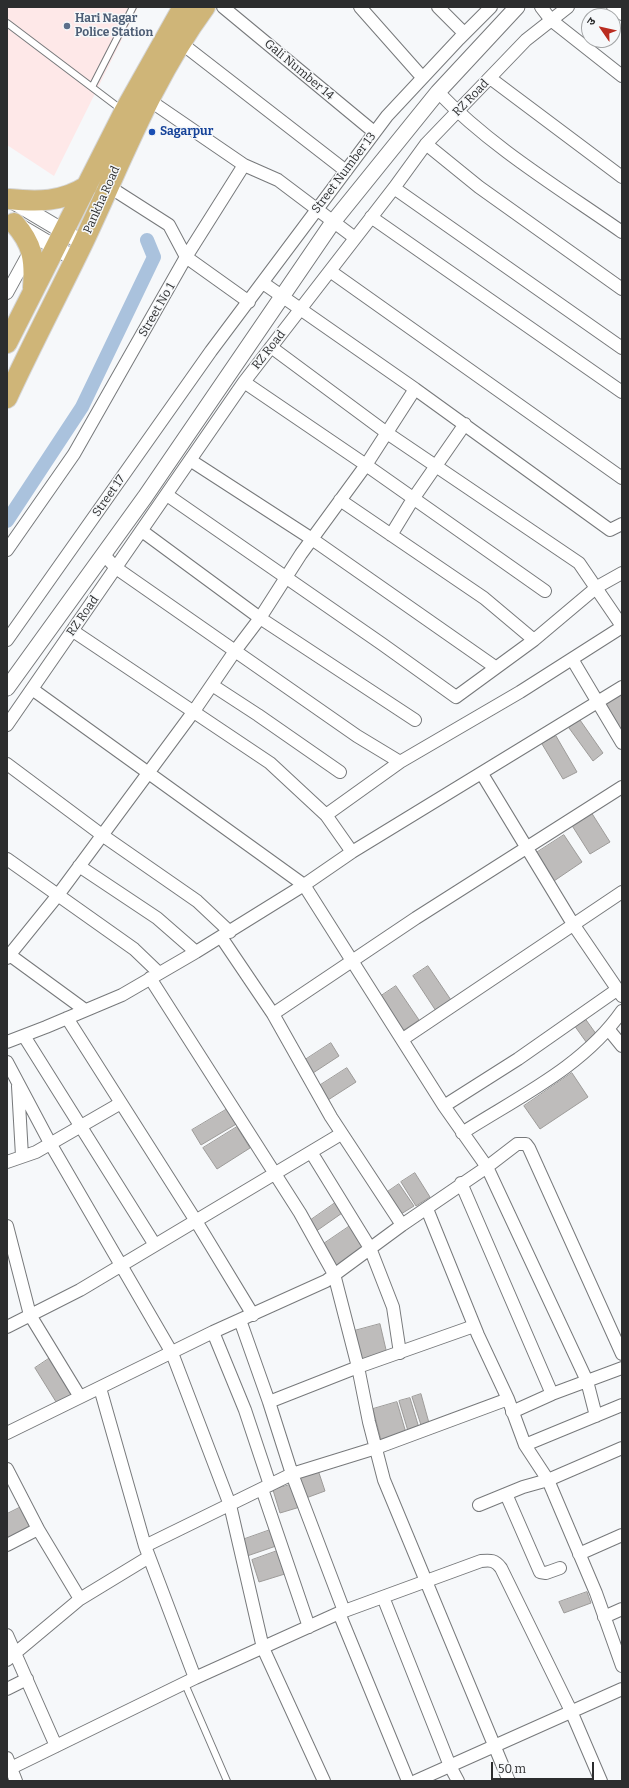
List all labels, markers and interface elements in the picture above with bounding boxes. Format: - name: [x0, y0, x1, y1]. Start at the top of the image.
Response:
- north arrow: [581, 8, 621, 48]
- place label: Hari Nagar Police Station: [75, 12, 153, 40]
- text: उ: [584, 15, 599, 28]
- marker: Hari Nagar Police Station: [62, 21, 72, 31]
- street label: Gali Number 14: [261, 37, 337, 103]
- street label: RZ Road: [450, 77, 492, 119]
- place label: Sagarpur: [160, 125, 213, 139]
- marker: Sagarpur: [147, 127, 157, 137]
- street label: Street Number 13: [309, 130, 379, 216]
- street label: Pankha Road: [81, 164, 123, 236]
- street label: Street No 1: [136, 281, 178, 339]
- street label: RZ Road: [249, 328, 289, 372]
- street label: Street 17: [90, 473, 128, 519]
- street label: RZ Road: [64, 593, 102, 639]
- scale bar: [493, 1754, 596, 1780]
- text: 50 m: [498, 1762, 526, 1776]

